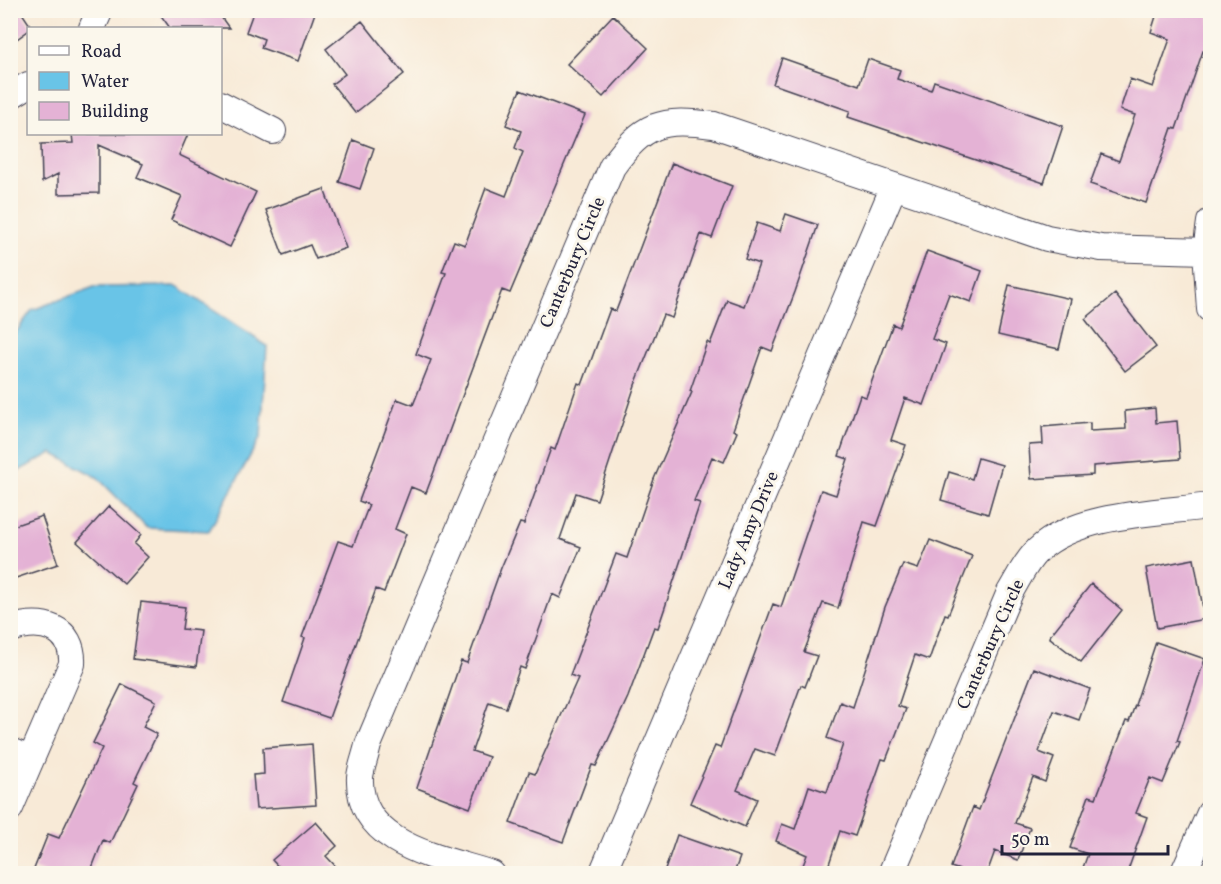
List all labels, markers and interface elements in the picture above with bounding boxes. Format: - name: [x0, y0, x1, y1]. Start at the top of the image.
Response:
- legend: [27, 27, 222, 135]
- text: Road: [81, 40, 122, 65]
- text: Water: [81, 70, 129, 95]
- text: Building: [81, 100, 149, 125]
- street label: Canterbury Circle: [534, 193, 612, 332]
- street label: Lady Amy Drive: [713, 467, 786, 594]
- street label: Canterbury Circle: [951, 575, 1031, 714]
- scale bar: [1002, 818, 1168, 856]
- text: 50 m: [1011, 828, 1050, 853]

